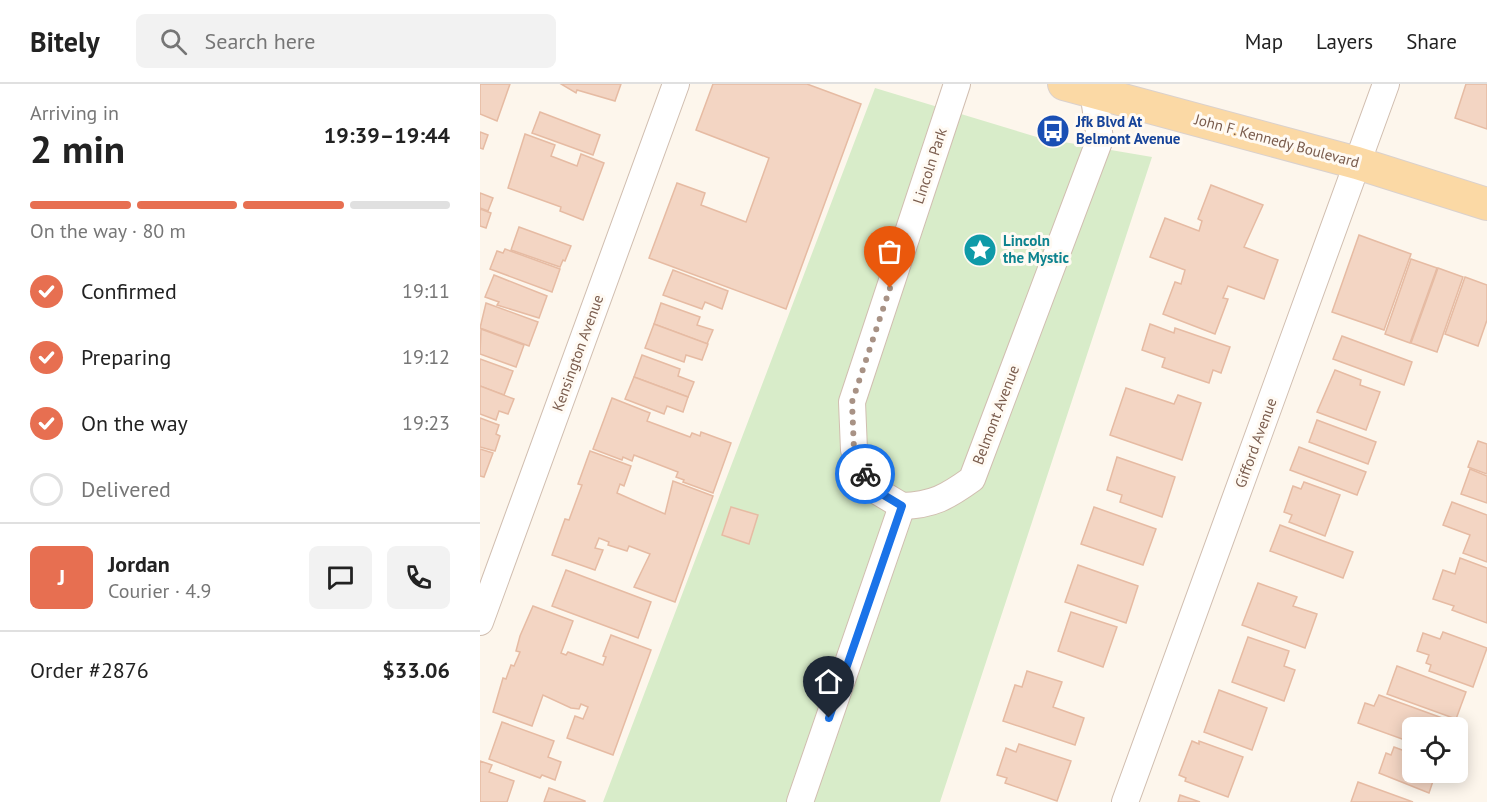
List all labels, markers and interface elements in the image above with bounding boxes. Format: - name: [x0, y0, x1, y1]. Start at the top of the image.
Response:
- search box: [136, 14, 556, 68]
- text: Bitely: [30, 23, 100, 60]
- icon: search: [157, 25, 190, 58]
- text: Search here: [205, 27, 316, 55]
- text: Map: [1245, 28, 1283, 55]
- text: Layers: [1316, 28, 1373, 55]
- text: Share: [1406, 28, 1457, 55]
- text: Arriving in: [30, 100, 119, 126]
- street label: John F. Kennedy Boulevard: [1192, 109, 1362, 172]
- place label: Jfk Blvd At Belmont Avenue: [1075, 112, 1181, 148]
- bus stop icon: Jfk Blvd At Belmont Avenue: [1035, 113, 1071, 149]
- text: 19:39–19:44: [324, 121, 450, 149]
- text: 2 min: [30, 123, 125, 174]
- street label: Lincoln Park: [908, 125, 951, 206]
- text: On the way · 80 m: [30, 218, 186, 244]
- pin: [864, 226, 915, 288]
- place label: Lincoln the Mystic: [1003, 231, 1070, 267]
- place icon: Lincoln the Mystic: [962, 232, 998, 268]
- icon: bag: [873, 235, 906, 268]
- icon: check: [30, 275, 63, 308]
- text: Confirmed: [81, 277, 177, 305]
- text: 19:11: [402, 278, 450, 304]
- street label: Kensington Avenue: [548, 292, 607, 414]
- icon: check: [30, 341, 63, 374]
- text: Preparing: [81, 343, 171, 371]
- text: 19:12: [402, 344, 450, 370]
- street label: Belmont Avenue: [968, 363, 1023, 467]
- street label: Gifford Avenue: [1230, 395, 1281, 490]
- icon: check: [30, 407, 63, 440]
- text: On the way: [81, 409, 188, 437]
- text: 19:23: [402, 410, 450, 436]
- courier: [835, 444, 895, 504]
- icon: bike: [849, 458, 882, 491]
- text: Delivered: [81, 475, 171, 503]
- button: chat: [309, 546, 372, 609]
- button: phone: [387, 546, 450, 609]
- text: Jordan: [108, 550, 170, 578]
- text: J: [58, 563, 65, 591]
- text: Courier · 4.9: [108, 578, 211, 604]
- text: Order #2876: [30, 656, 149, 684]
- text: $33.06: [382, 656, 450, 684]
- pin: [803, 656, 854, 718]
- icon: home: [812, 665, 845, 698]
- map controls: [1402, 717, 1468, 783]
- button: locate: [1402, 717, 1468, 783]

